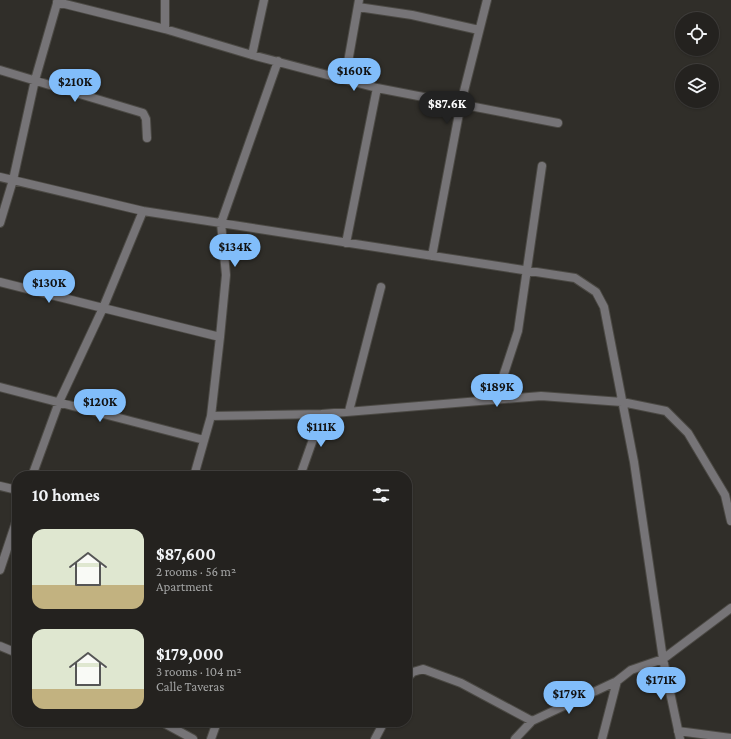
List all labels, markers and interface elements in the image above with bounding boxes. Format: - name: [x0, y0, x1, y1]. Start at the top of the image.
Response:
- map controls: [675, 12, 719, 108]
- button: locate: [675, 12, 719, 56]
- pin: $160K: [326, 58, 382, 92]
- text: $160K: [337, 63, 371, 78]
- button: layers: [675, 64, 719, 108]
- pin: $210K: [47, 69, 103, 103]
- text: $210K: [58, 74, 92, 89]
- pin: $87.6K: [414, 91, 480, 125]
- text: $87.6K: [428, 96, 466, 111]
- pin: $134K: [207, 234, 263, 268]
- text: $134K: [218, 239, 252, 254]
- pin: $130K: [21, 270, 77, 304]
- text: $130K: [32, 275, 66, 290]
- pin: $189K: [469, 374, 525, 408]
- text: $189K: [480, 379, 514, 394]
- pin: $120K: [72, 389, 128, 423]
- text: $120K: [83, 394, 117, 409]
- pin: $111K: [293, 414, 349, 448]
- text: $111K: [306, 419, 336, 434]
- icon: filters: [370, 484, 392, 506]
- text: 10 homes: [32, 486, 100, 505]
- icon: home: [64, 545, 112, 593]
- text: $87,600: [156, 545, 216, 564]
- text: 2 rooms · 56 m²: [156, 564, 236, 579]
- text: Apartment: [156, 579, 213, 594]
- icon: home: [64, 645, 112, 693]
- text: $179,000: [156, 645, 224, 664]
- text: 3 rooms · 104 m²: [156, 664, 242, 679]
- pin: $171K: [633, 667, 689, 701]
- text: $171K: [646, 672, 676, 687]
- text: Calle Taveras: [156, 679, 224, 694]
- pin: $179K: [541, 681, 597, 715]
- text: $179K: [552, 686, 586, 701]

